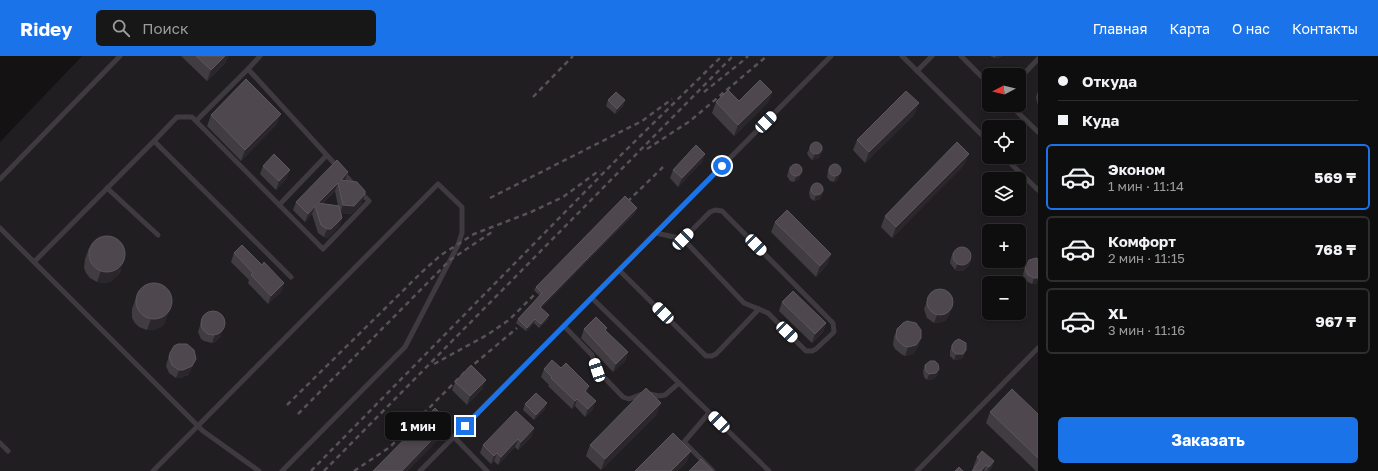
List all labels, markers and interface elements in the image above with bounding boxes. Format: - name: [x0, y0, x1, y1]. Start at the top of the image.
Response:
- search box: [96, 10, 376, 46]
- text: Ridey: [20, 17, 72, 40]
- icon: search: [110, 17, 132, 39]
- text: Поиск: [142, 19, 189, 37]
- text: Главная: [1093, 20, 1147, 37]
- text: Карта: [1169, 20, 1210, 37]
- text: О нас: [1232, 20, 1270, 37]
- text: Контакты: [1292, 20, 1358, 37]
- north arrow: [982, 68, 1026, 112]
- map controls: [982, 68, 1026, 320]
- text: Откуда: [1082, 72, 1137, 90]
- car: [753, 109, 779, 135]
- text: Куда: [1082, 111, 1119, 129]
- button: locate: [982, 120, 1026, 164]
- route start: [713, 157, 731, 175]
- icon: car: [1060, 159, 1096, 195]
- text: Эконом: [1108, 160, 1165, 178]
- text: 569 ₸: [1314, 168, 1356, 186]
- button: layers: [982, 172, 1026, 216]
- text: 1 мин · 11:14: [1108, 178, 1184, 194]
- button: +: [982, 224, 1026, 268]
- car: [670, 226, 696, 252]
- icon: car: [1060, 231, 1096, 267]
- car: [743, 232, 769, 258]
- text: Комфорт: [1108, 232, 1176, 250]
- text: 768 ₸: [1315, 240, 1356, 258]
- text: 2 мин · 11:15: [1108, 250, 1185, 266]
- button: −: [982, 276, 1026, 320]
- car: [650, 300, 676, 326]
- icon: car: [1060, 303, 1096, 339]
- text: XL: [1108, 304, 1127, 322]
- text: 967 ₸: [1315, 312, 1356, 330]
- car: [774, 319, 800, 345]
- text: 3 мин · 11:16: [1108, 322, 1185, 338]
- car: [587, 357, 607, 383]
- car: [706, 409, 732, 435]
- callout: 1 мин: [385, 412, 451, 440]
- route end: [456, 417, 474, 435]
- button: Заказать: [1058, 417, 1358, 463]
- text: 1 мин: [400, 418, 436, 434]

